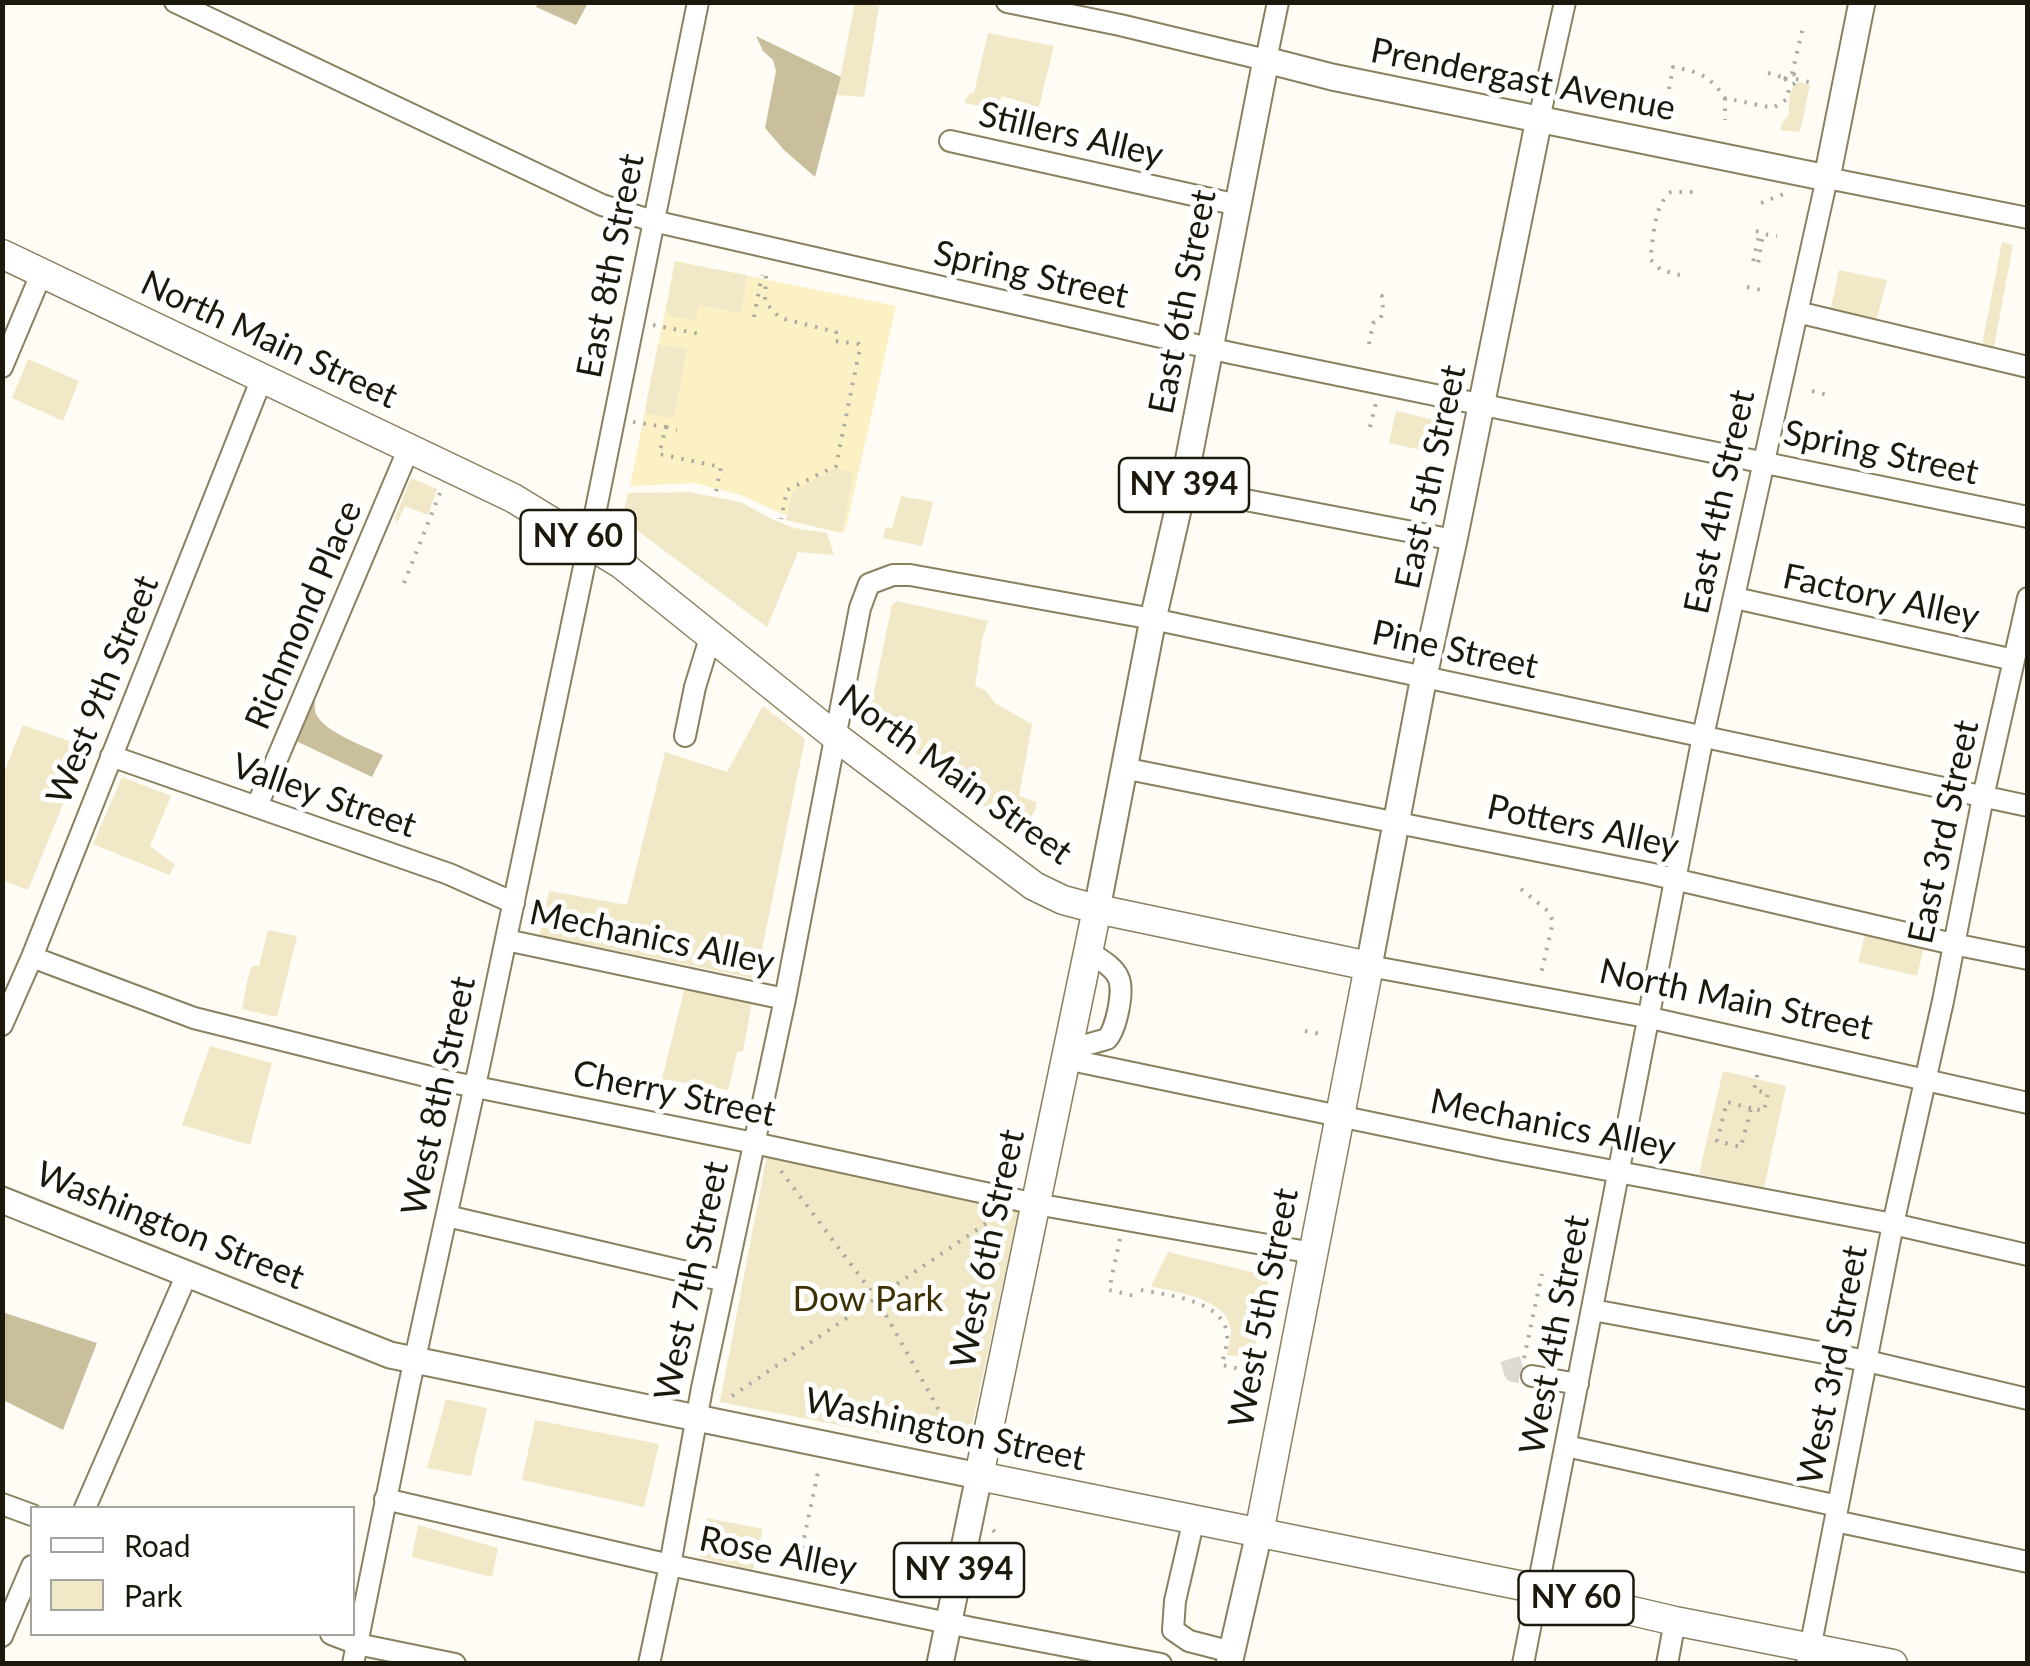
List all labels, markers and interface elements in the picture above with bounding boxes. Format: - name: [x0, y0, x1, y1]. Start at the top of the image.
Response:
- street label: Prendergast Avenue: [1367, 30, 1679, 130]
- street label: Stillers Alley: [975, 93, 1167, 177]
- street label: East 8th Street: [569, 150, 653, 382]
- street label: East 6th Street: [1141, 186, 1225, 418]
- street label: Spring Street: [930, 232, 1132, 318]
- street label: North Main Street: [134, 262, 404, 418]
- street label: East 5th Street: [1387, 361, 1475, 593]
- street label: East 4th Street: [1676, 386, 1764, 618]
- street label: Spring Street: [1780, 412, 1982, 494]
- road number: NY 394: [1119, 458, 1249, 512]
- street label: Richmond Place: [237, 494, 371, 736]
- road number: NY 60: [520, 510, 636, 564]
- street label: Factory Alley: [1779, 556, 1983, 638]
- street label: West 9th Street: [38, 570, 168, 810]
- street label: Pine Street: [1368, 612, 1542, 688]
- street label: North Main Street: [830, 676, 1080, 874]
- street label: East 3rd Street: [1900, 717, 1988, 947]
- street label: Valley Street: [226, 745, 422, 847]
- street label: Potters Alley: [1483, 786, 1683, 868]
- street label: Mechanics Alley: [526, 892, 778, 984]
- street label: North Main Street: [1596, 951, 1876, 1049]
- street label: West 8th Street: [393, 973, 485, 1219]
- street label: Cherry Street: [569, 1052, 779, 1136]
- street label: Mechanics Alley: [1427, 1081, 1679, 1169]
- street label: West 6th Street: [942, 1126, 1034, 1372]
- street label: Washington Street: [30, 1153, 310, 1299]
- street label: West 7th Street: [646, 1158, 738, 1404]
- street label: West 5th Street: [1220, 1185, 1308, 1431]
- street label: West 4th Street: [1511, 1212, 1599, 1458]
- street label: West 3rd Street: [1789, 1242, 1877, 1488]
- park label: Dow Park: [793, 1279, 943, 1321]
- street label: Washington Street: [801, 1380, 1089, 1480]
- legend: [30, 1506, 355, 1636]
- street label: Rose Alley: [696, 1518, 860, 1590]
- text: Road: [124, 1527, 191, 1563]
- road number: NY 394: [894, 1543, 1024, 1597]
- road number: NY 60: [1518, 1571, 1634, 1625]
- text: Park: [124, 1577, 183, 1613]

